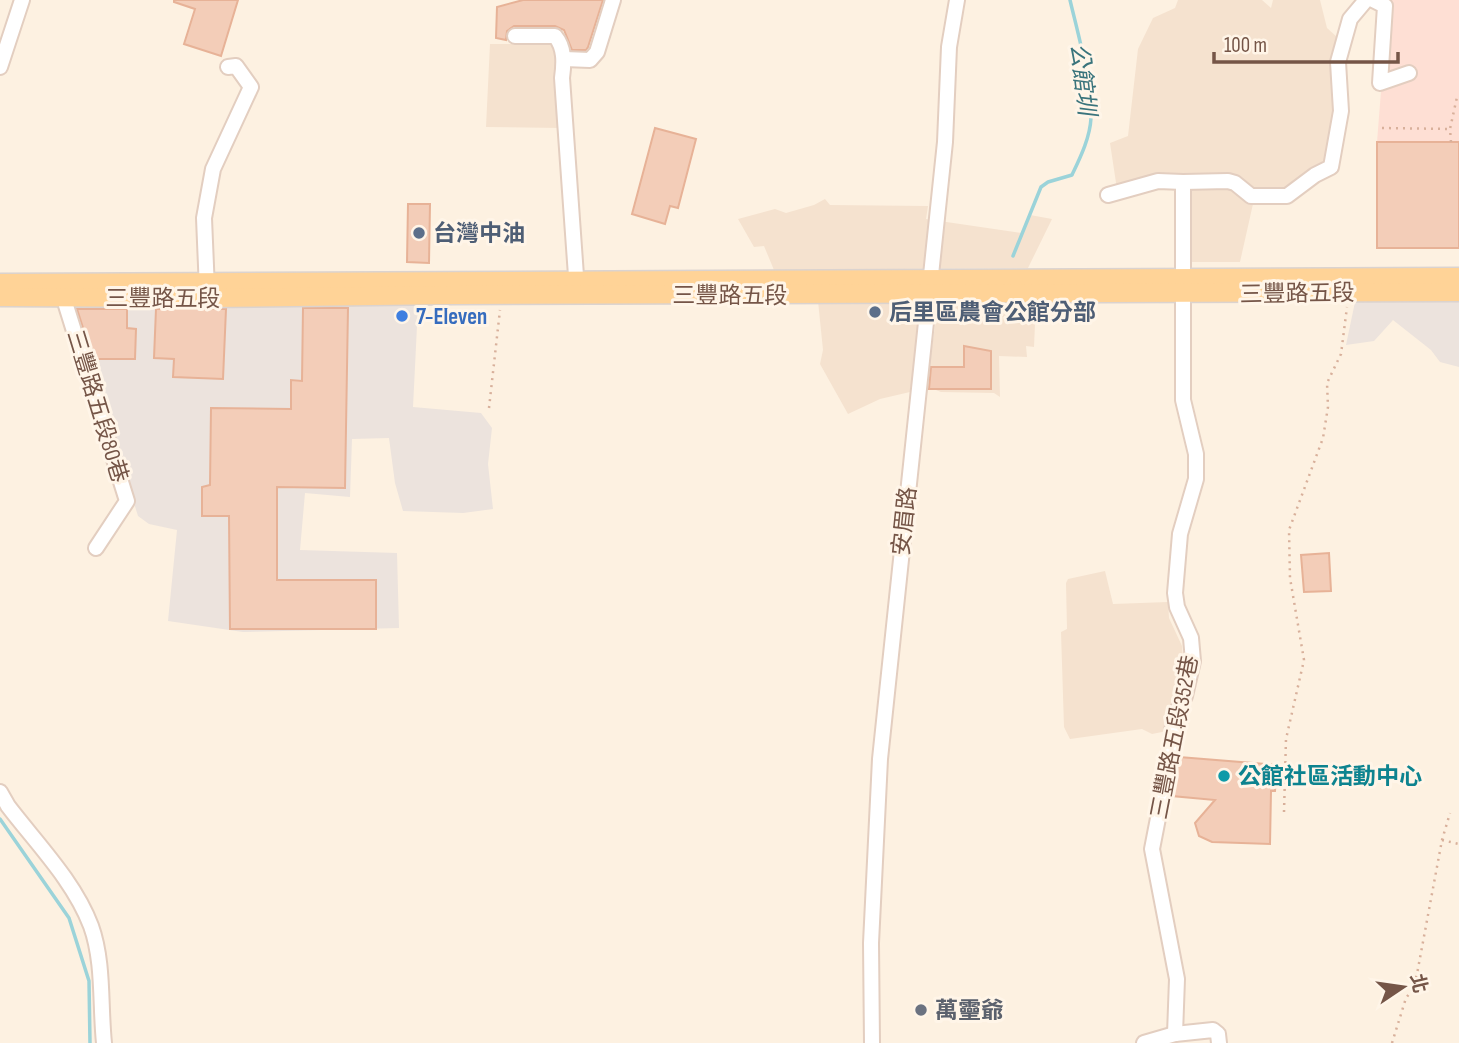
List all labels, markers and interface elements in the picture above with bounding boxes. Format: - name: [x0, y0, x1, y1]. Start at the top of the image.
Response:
- scale bar: [1214, 21, 1398, 65]
- text: 100 m: [1224, 33, 1267, 58]
- water label: 公館圳: [1064, 42, 1102, 120]
- place label: 台灣中油: [433, 220, 525, 248]
- marker: 台灣中油: [411, 225, 427, 241]
- street label: 三豐路五段: [1239, 279, 1355, 309]
- street label: 三豐路五段: [673, 282, 788, 310]
- street label: 三豐路五段: [106, 285, 221, 313]
- place label: 后里區農會公館分部: [889, 299, 1096, 327]
- place label: 7-Eleven: [416, 303, 487, 331]
- marker: 后里區農會公館分部: [867, 304, 883, 320]
- marker: 7-Eleven: [394, 308, 410, 324]
- street label: 三豐路五段80巷: [61, 326, 134, 486]
- street label: 安眉路: [887, 485, 923, 557]
- street label: 三豐路五段352巷: [1145, 653, 1205, 822]
- place label: 公館社區活動中心: [1238, 763, 1422, 791]
- marker: 公館社區活動中心: [1216, 768, 1232, 784]
- north arrow: [1368, 952, 1438, 1022]
- text: 北: [1405, 972, 1431, 995]
- place label: 萬𤫊爺: [935, 997, 1004, 1025]
- marker: 萬𤫊爺: [913, 1002, 929, 1018]

